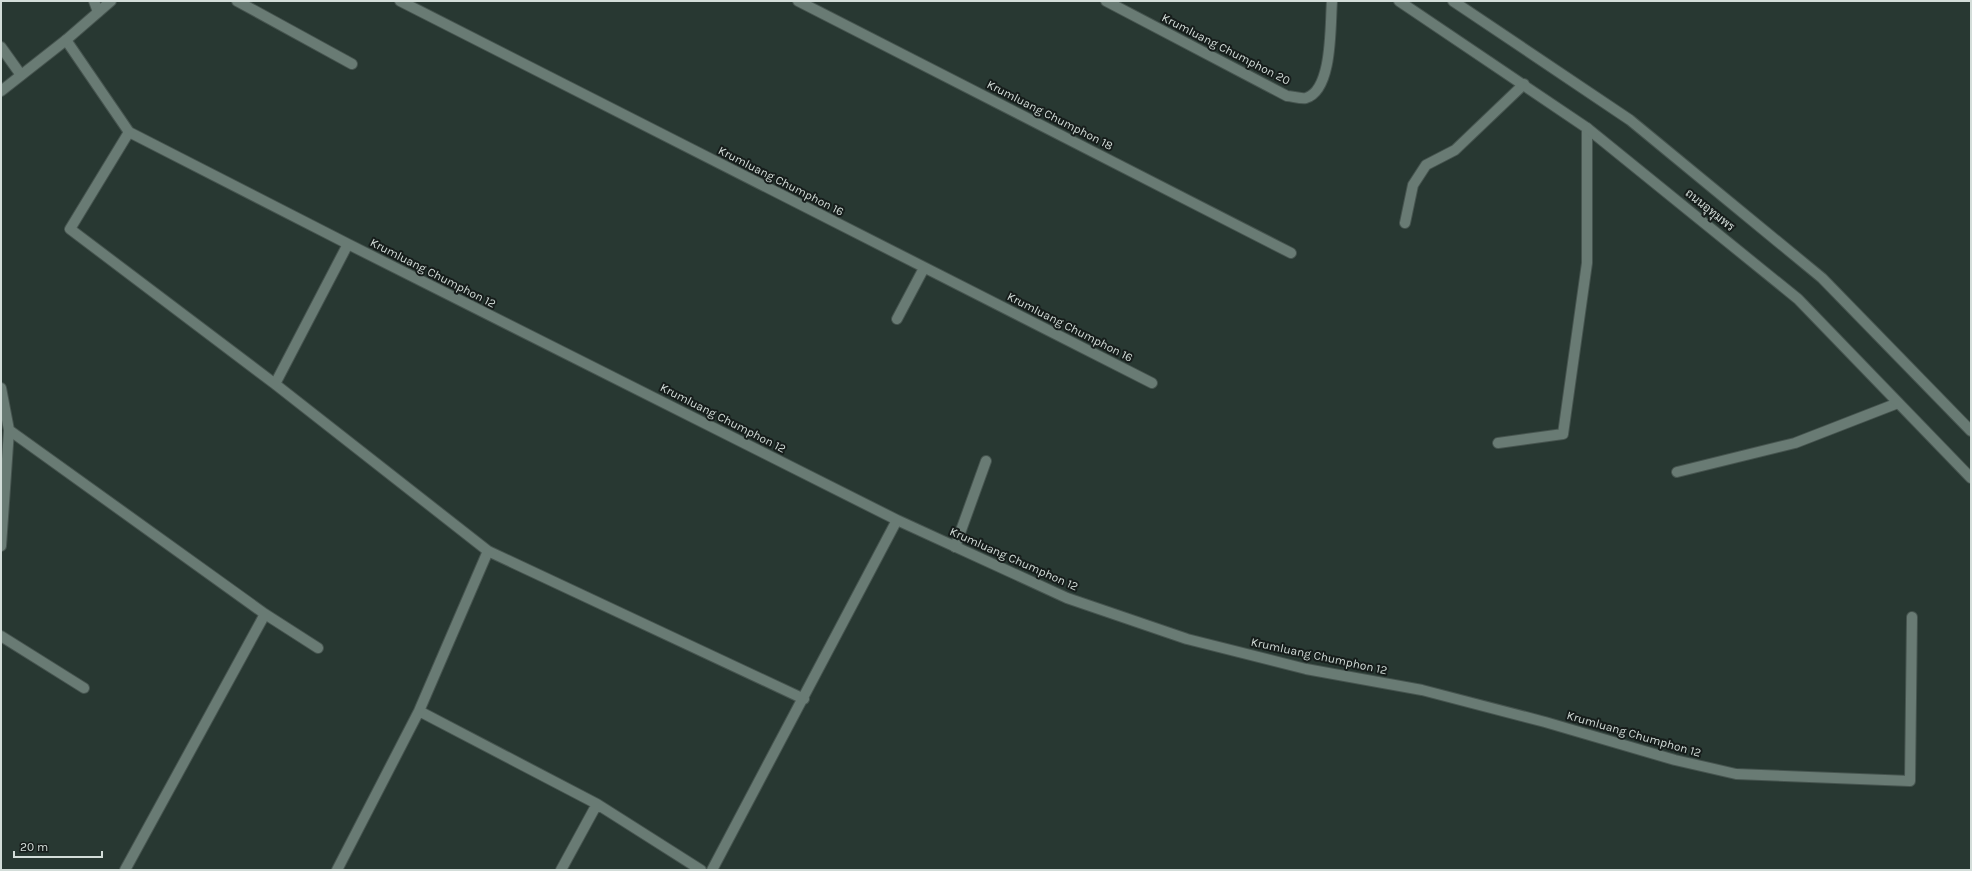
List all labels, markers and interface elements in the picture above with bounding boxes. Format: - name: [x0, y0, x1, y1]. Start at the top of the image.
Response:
- street label: Krumluang Chumphon 20: [1159, 10, 1293, 88]
- street label: Krumluang Chumphon 18: [985, 77, 1115, 153]
- street label: Krumluang Chumphon 16: [716, 143, 846, 219]
- street label: ถนนอุทุมพร: [1681, 186, 1737, 236]
- street label: Krumluang Chumphon 12: [368, 235, 498, 311]
- street label: Krumluang Chumphon 16: [1005, 289, 1135, 365]
- street label: Krumluang Chumphon 12: [658, 380, 788, 456]
- street label: Krumluang Chumphon 12: [948, 524, 1080, 594]
- street label: Krumluang Chumphon 12: [1249, 635, 1389, 677]
- street label: Krumluang Chumphon 12: [1565, 708, 1703, 760]
- scale bar: [14, 833, 102, 859]
- text: 20 m: [20, 840, 48, 854]

